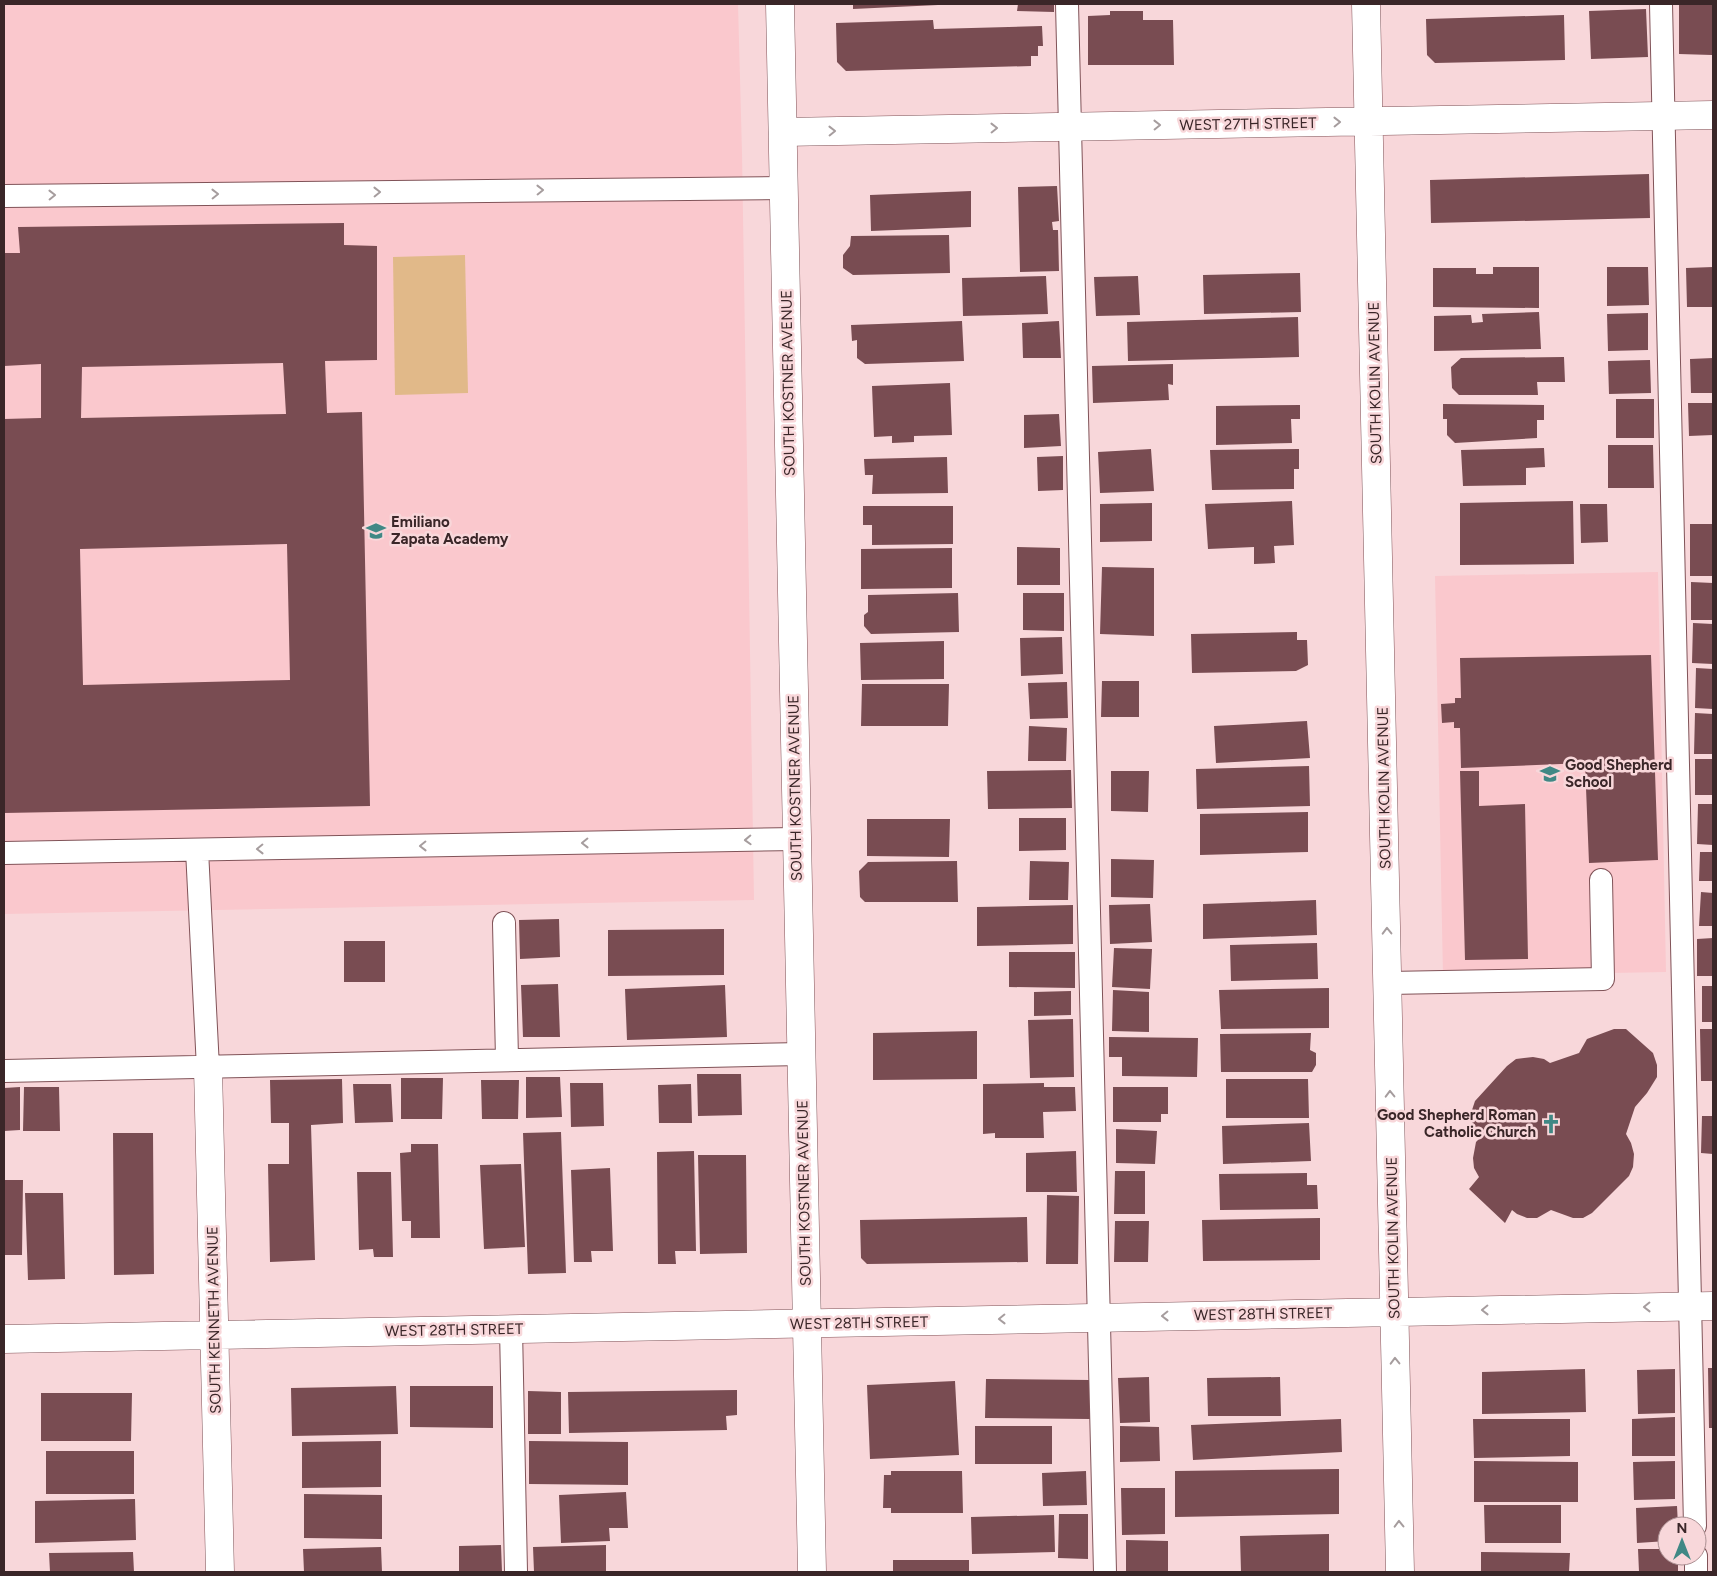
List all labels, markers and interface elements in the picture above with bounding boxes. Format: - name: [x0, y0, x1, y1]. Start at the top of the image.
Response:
- street label: WEST 27TH STREET: [1179, 114, 1317, 134]
- one-way arrow: [1334, 117, 1341, 127]
- one-way arrow: [1154, 120, 1161, 130]
- one-way arrow: [991, 123, 999, 133]
- one-way arrow: [828, 126, 836, 136]
- one-way arrow: [536, 185, 544, 195]
- one-way arrow: [374, 187, 382, 197]
- one-way arrow: [212, 189, 219, 199]
- one-way arrow: [49, 190, 57, 200]
- street label: SOUTH KOSTNER AVENUE: [777, 290, 799, 476]
- street label: SOUTH KOLIN AVENUE: [1365, 302, 1385, 464]
- place label: Emiliano Zapata Academy: [391, 513, 509, 548]
- school or university icon: Emiliano Zapata Academy: [365, 520, 387, 542]
- street label: SOUTH KOSTNER AVENUE: [784, 695, 806, 881]
- street label: SOUTH KOLIN AVENUE: [1374, 707, 1394, 869]
- place label: Good Shepherd School: [1565, 756, 1673, 791]
- school or university icon: Good Shepherd School: [1539, 763, 1561, 785]
- one-way arrow: [743, 835, 751, 846]
- one-way arrow: [581, 838, 589, 849]
- one-way arrow: [418, 841, 426, 851]
- one-way arrow: [256, 844, 264, 854]
- one-way arrow: [1381, 927, 1392, 935]
- one-way arrow: [1385, 1089, 1395, 1097]
- street label: SOUTH KOSTNER AVENUE: [793, 1100, 815, 1286]
- place label: Good Shepherd Roman Catholic Church: [1377, 1106, 1536, 1141]
- church icon: Good Shepherd Roman Catholic Church: [1540, 1113, 1562, 1135]
- street label: SOUTH KOLIN AVENUE: [1383, 1157, 1403, 1319]
- street label: SOUTH KENNETH AVENUE: [203, 1226, 225, 1414]
- one-way arrow: [1643, 1302, 1650, 1312]
- street label: WEST 28TH STREET: [1194, 1304, 1333, 1324]
- one-way arrow: [1480, 1305, 1488, 1315]
- one-way arrow: [1160, 1310, 1168, 1321]
- street label: WEST 28TH STREET: [790, 1313, 929, 1333]
- one-way arrow: [998, 1314, 1006, 1325]
- street label: WEST 28TH STREET: [385, 1320, 524, 1340]
- one-way arrow: [1390, 1357, 1401, 1365]
- north arrow: [1657, 1516, 1707, 1566]
- one-way arrow: [1394, 1519, 1404, 1527]
- text: N: [1677, 1520, 1687, 1537]

